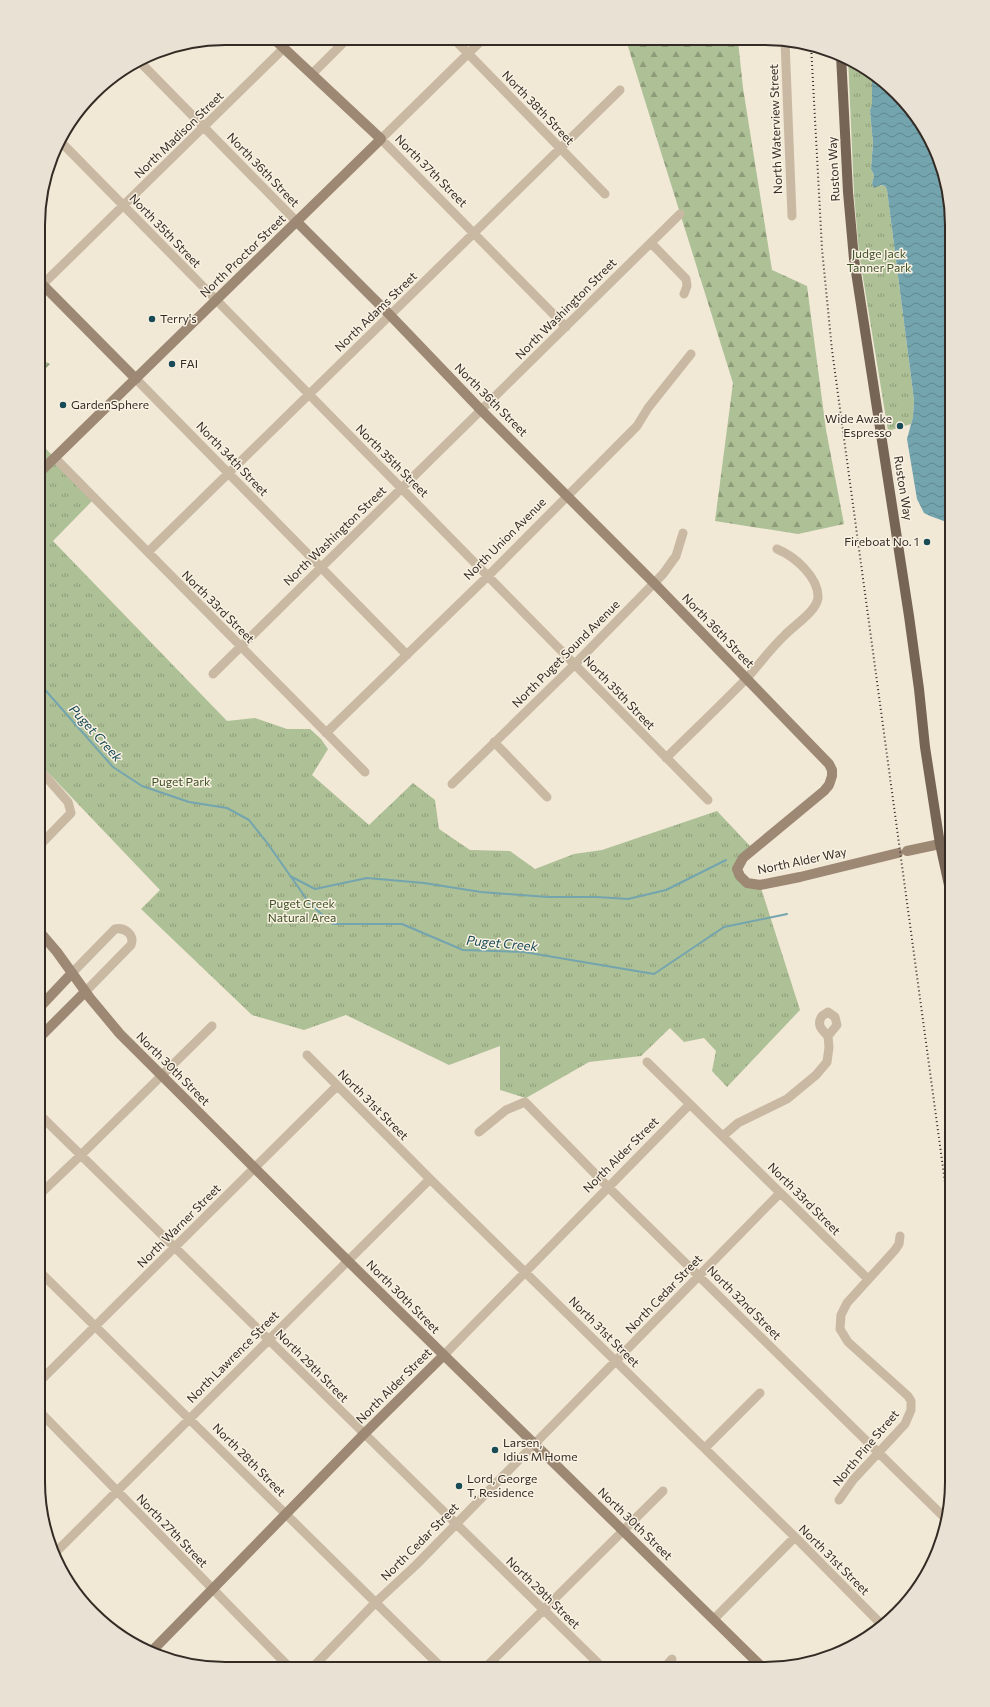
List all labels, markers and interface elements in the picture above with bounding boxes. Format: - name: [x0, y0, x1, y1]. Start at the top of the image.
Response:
- street label: North Waterview Street: [766, 64, 784, 194]
- street label: North 38th Street: [500, 67, 578, 147]
- street label: North Madison Street: [131, 88, 226, 180]
- street label: North 36th Street: [225, 129, 303, 209]
- street label: North 37th Street: [393, 131, 471, 209]
- street label: Ruston Way: [824, 136, 842, 202]
- street label: North 35th Street: [127, 191, 204, 270]
- street label: North Proctor Street: [197, 211, 288, 300]
- park label: Judge Jack Tanner Park: [846, 246, 912, 274]
- street label: North Washington Street: [512, 255, 619, 362]
- street label: North Adams Street: [331, 269, 419, 354]
- place label: Terry's: [160, 311, 197, 325]
- marker: Terry's: [147, 314, 157, 324]
- place label: FAI: [180, 356, 198, 370]
- marker: FAI: [167, 359, 177, 369]
- street label: North 36th Street: [452, 360, 531, 439]
- place label: GardenSphere: [71, 397, 149, 411]
- marker: GardenSphere: [58, 400, 68, 410]
- place label: Wide Awake Espresso: [825, 411, 892, 439]
- street label: North 34th Street: [194, 418, 272, 498]
- street label: North 35th Street: [354, 421, 432, 500]
- marker: Wide Awake Espresso: [895, 421, 905, 431]
- street label: Ruston Way: [892, 455, 916, 521]
- street label: North Washington Street: [280, 483, 388, 588]
- street label: North Union Avenue: [460, 494, 548, 582]
- place label: Fireboat No. 1: [844, 534, 919, 548]
- marker: Fireboat No. 1: [922, 537, 932, 547]
- street label: North 33rd Street: [180, 567, 258, 645]
- street label: North 36th Street: [680, 590, 758, 670]
- street label: North Puget Sound Avenue: [509, 597, 622, 710]
- street label: North 35th Street: [581, 653, 658, 732]
- water label: Puget Creek: [66, 701, 127, 766]
- park label: Puget Park: [151, 774, 211, 788]
- street label: North Alder Way: [756, 844, 848, 876]
- park label: Puget Creek Natural Area: [268, 896, 336, 924]
- water label: Puget Creek: [466, 932, 539, 954]
- street label: North 30th Street: [134, 1029, 213, 1108]
- street label: North 31st Street: [336, 1066, 412, 1142]
- street label: North Alder Street: [580, 1114, 661, 1195]
- street label: North 33rd Street: [766, 1159, 844, 1237]
- street label: North Warner Street: [134, 1181, 223, 1270]
- street label: North Cedar Street: [622, 1251, 704, 1336]
- street label: North 30th Street: [364, 1257, 443, 1336]
- street label: North 32nd Street: [705, 1262, 785, 1342]
- street label: North 31st Street: [567, 1293, 643, 1369]
- street label: North Lawrence Street: [184, 1307, 281, 1405]
- street label: North 29th Street: [273, 1326, 352, 1405]
- street label: North Alder Street: [353, 1345, 434, 1426]
- street label: North Pine Street: [829, 1406, 901, 1488]
- street label: North 28th Street: [210, 1420, 289, 1499]
- place label: Larsen, Idius M Home: [503, 1435, 578, 1463]
- marker: Larsen, Idius M Home: [490, 1445, 500, 1455]
- place label: Lord, George T, Residence: [467, 1471, 537, 1499]
- marker: Lord, George T, Residence: [454, 1481, 464, 1491]
- street label: North 30th Street: [596, 1484, 676, 1562]
- street label: North 27th Street: [134, 1491, 211, 1570]
- street label: North Cedar Street: [378, 1500, 461, 1583]
- street label: North 31st Street: [797, 1521, 873, 1597]
- street label: North 29th Street: [504, 1554, 584, 1631]

